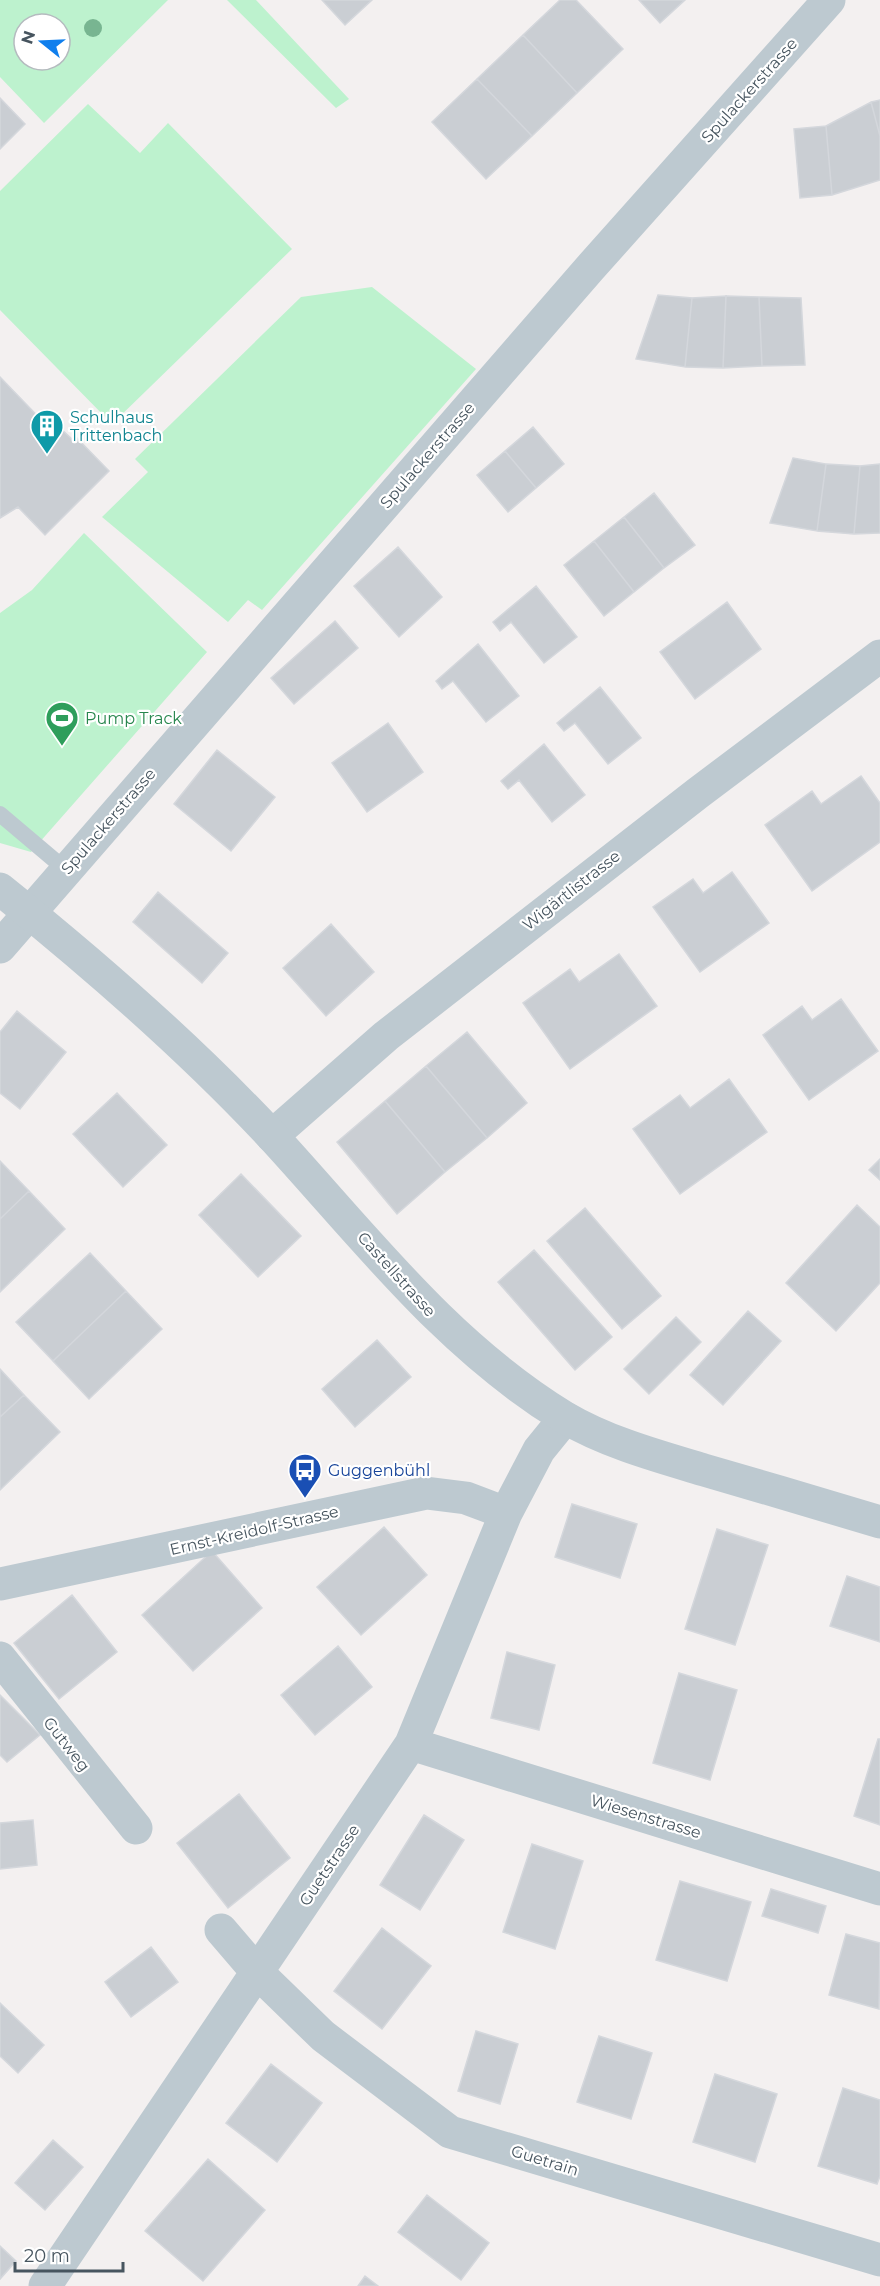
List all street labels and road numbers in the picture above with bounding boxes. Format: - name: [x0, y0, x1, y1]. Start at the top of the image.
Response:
- street label: Spulackerstrasse: [697, 34, 801, 147]
- street label: Spulackerstrasse: [376, 398, 479, 512]
- street label: Spulackerstrasse: [57, 764, 160, 878]
- street label: Wigärtlistrasse: [519, 846, 624, 934]
- street label: Castellstrasse: [354, 1228, 440, 1321]
- street label: Ernst-Kreidolf-Strasse: [168, 1502, 340, 1559]
- street label: Gutweg: [39, 1713, 94, 1775]
- street label: Wiesenstrasse: [588, 1791, 703, 1842]
- street label: Guetstrasse: [295, 1821, 364, 1910]
- street label: Guetrain: [509, 2141, 581, 2180]

